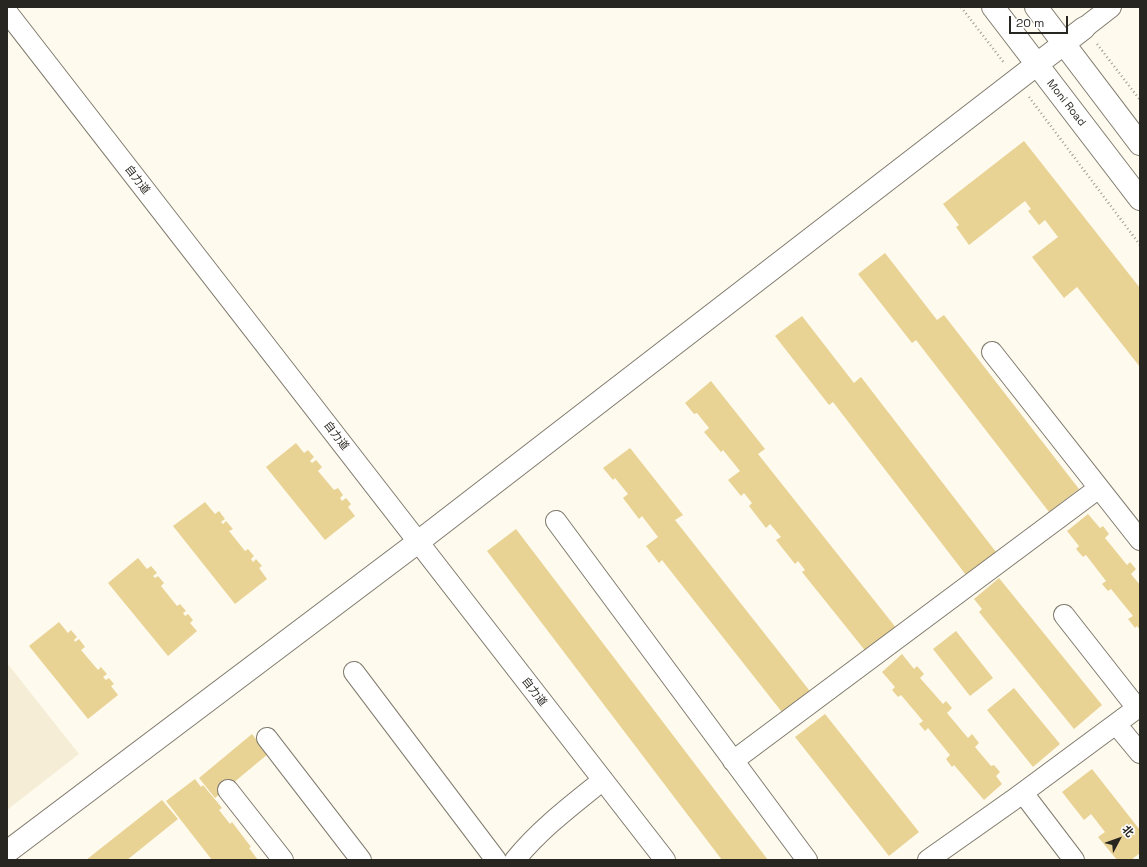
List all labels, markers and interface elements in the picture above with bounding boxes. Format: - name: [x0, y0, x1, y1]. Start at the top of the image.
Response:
- scale bar: [1011, 8, 1070, 34]
- text: 20 m: [1016, 15, 1044, 31]
- street label: Moni Road: [1044, 77, 1088, 129]
- street label: 自力道: [122, 163, 152, 197]
- street label: 自力道: [321, 419, 351, 453]
- street label: 自力道: [519, 675, 549, 709]
- north arrow: [1099, 819, 1139, 859]
- text: 北: [1119, 822, 1137, 840]

